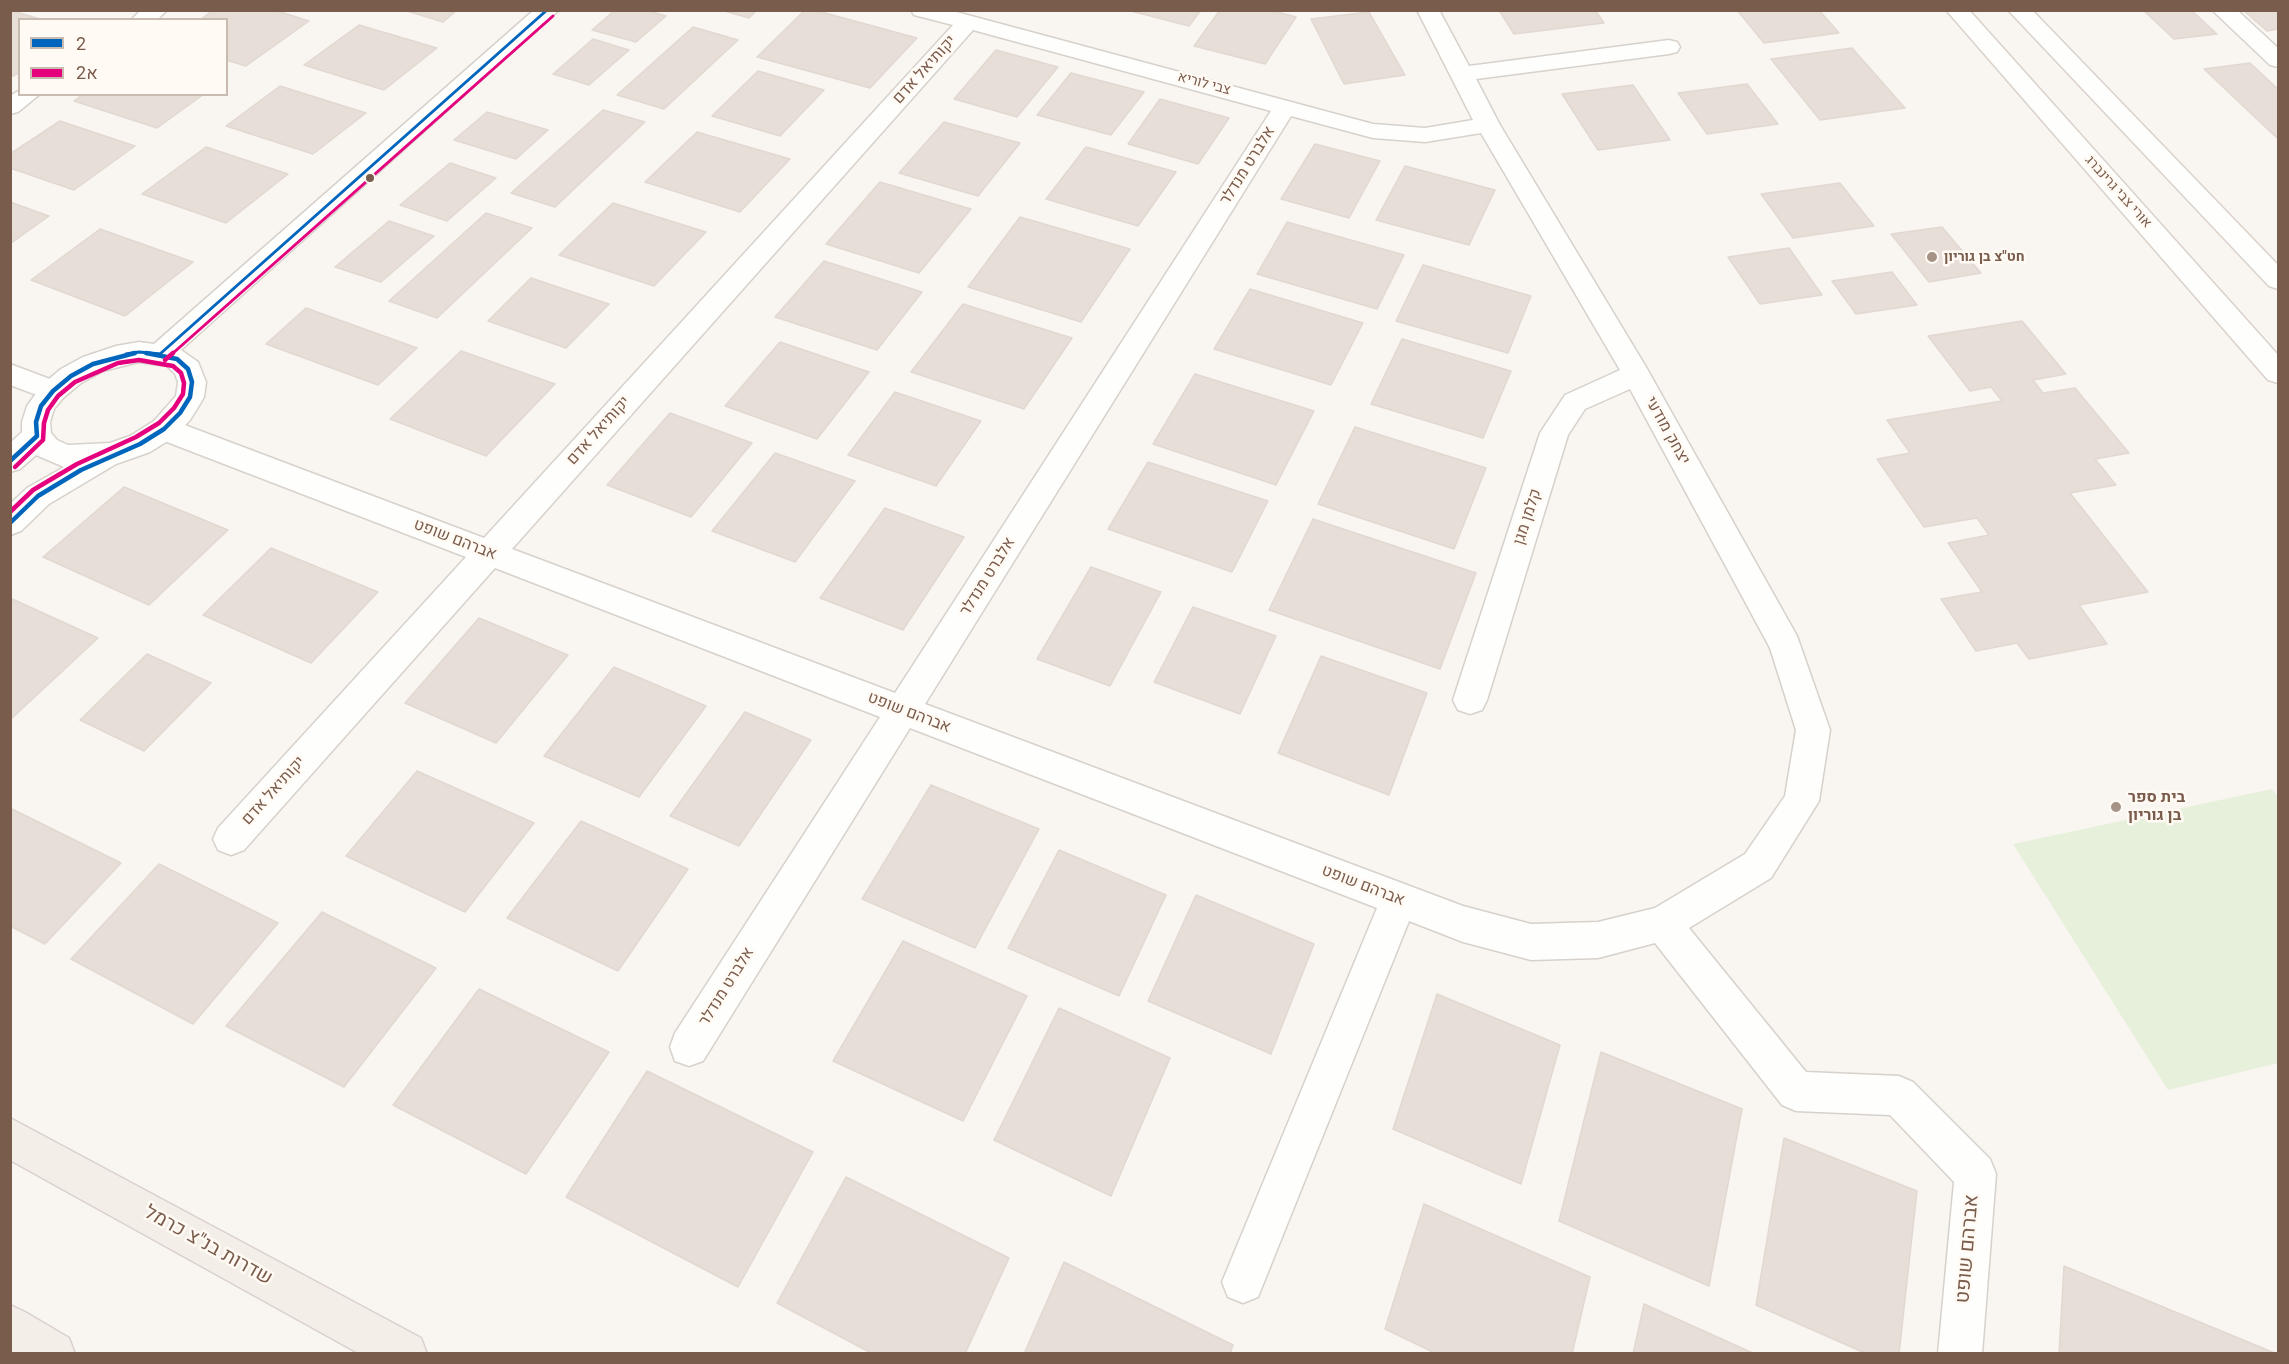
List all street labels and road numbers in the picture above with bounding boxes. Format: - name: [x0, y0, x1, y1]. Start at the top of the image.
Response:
- street label: יקותיאל אדם: [889, 32, 961, 108]
- street label: צבי לוריא: [1176, 69, 1232, 99]
- street label: אלברט מנדלר: [1216, 123, 1280, 209]
- street label: אורי צבי גרינברג: [2081, 152, 2155, 232]
- street label: יקותיאל אדם: [563, 393, 635, 469]
- street label: יצחק מודעי: [1641, 394, 1693, 468]
- street label: קלמן מגן: [1510, 487, 1546, 547]
- street label: אברהם שופט: [411, 515, 499, 565]
- street label: אלברט מנדלר: [956, 534, 1020, 620]
- street label: אברהם שופט: [865, 688, 953, 738]
- street label: יקותיאל אדם: [238, 753, 310, 829]
- street label: אברהם שופט: [1319, 861, 1407, 911]
- street label: אלברט מנדלר: [695, 944, 759, 1030]
- street label: אברהם שופט: [1951, 1194, 1985, 1304]
- street label: שדרות בנ"צ כרמל: [140, 1201, 276, 1291]

